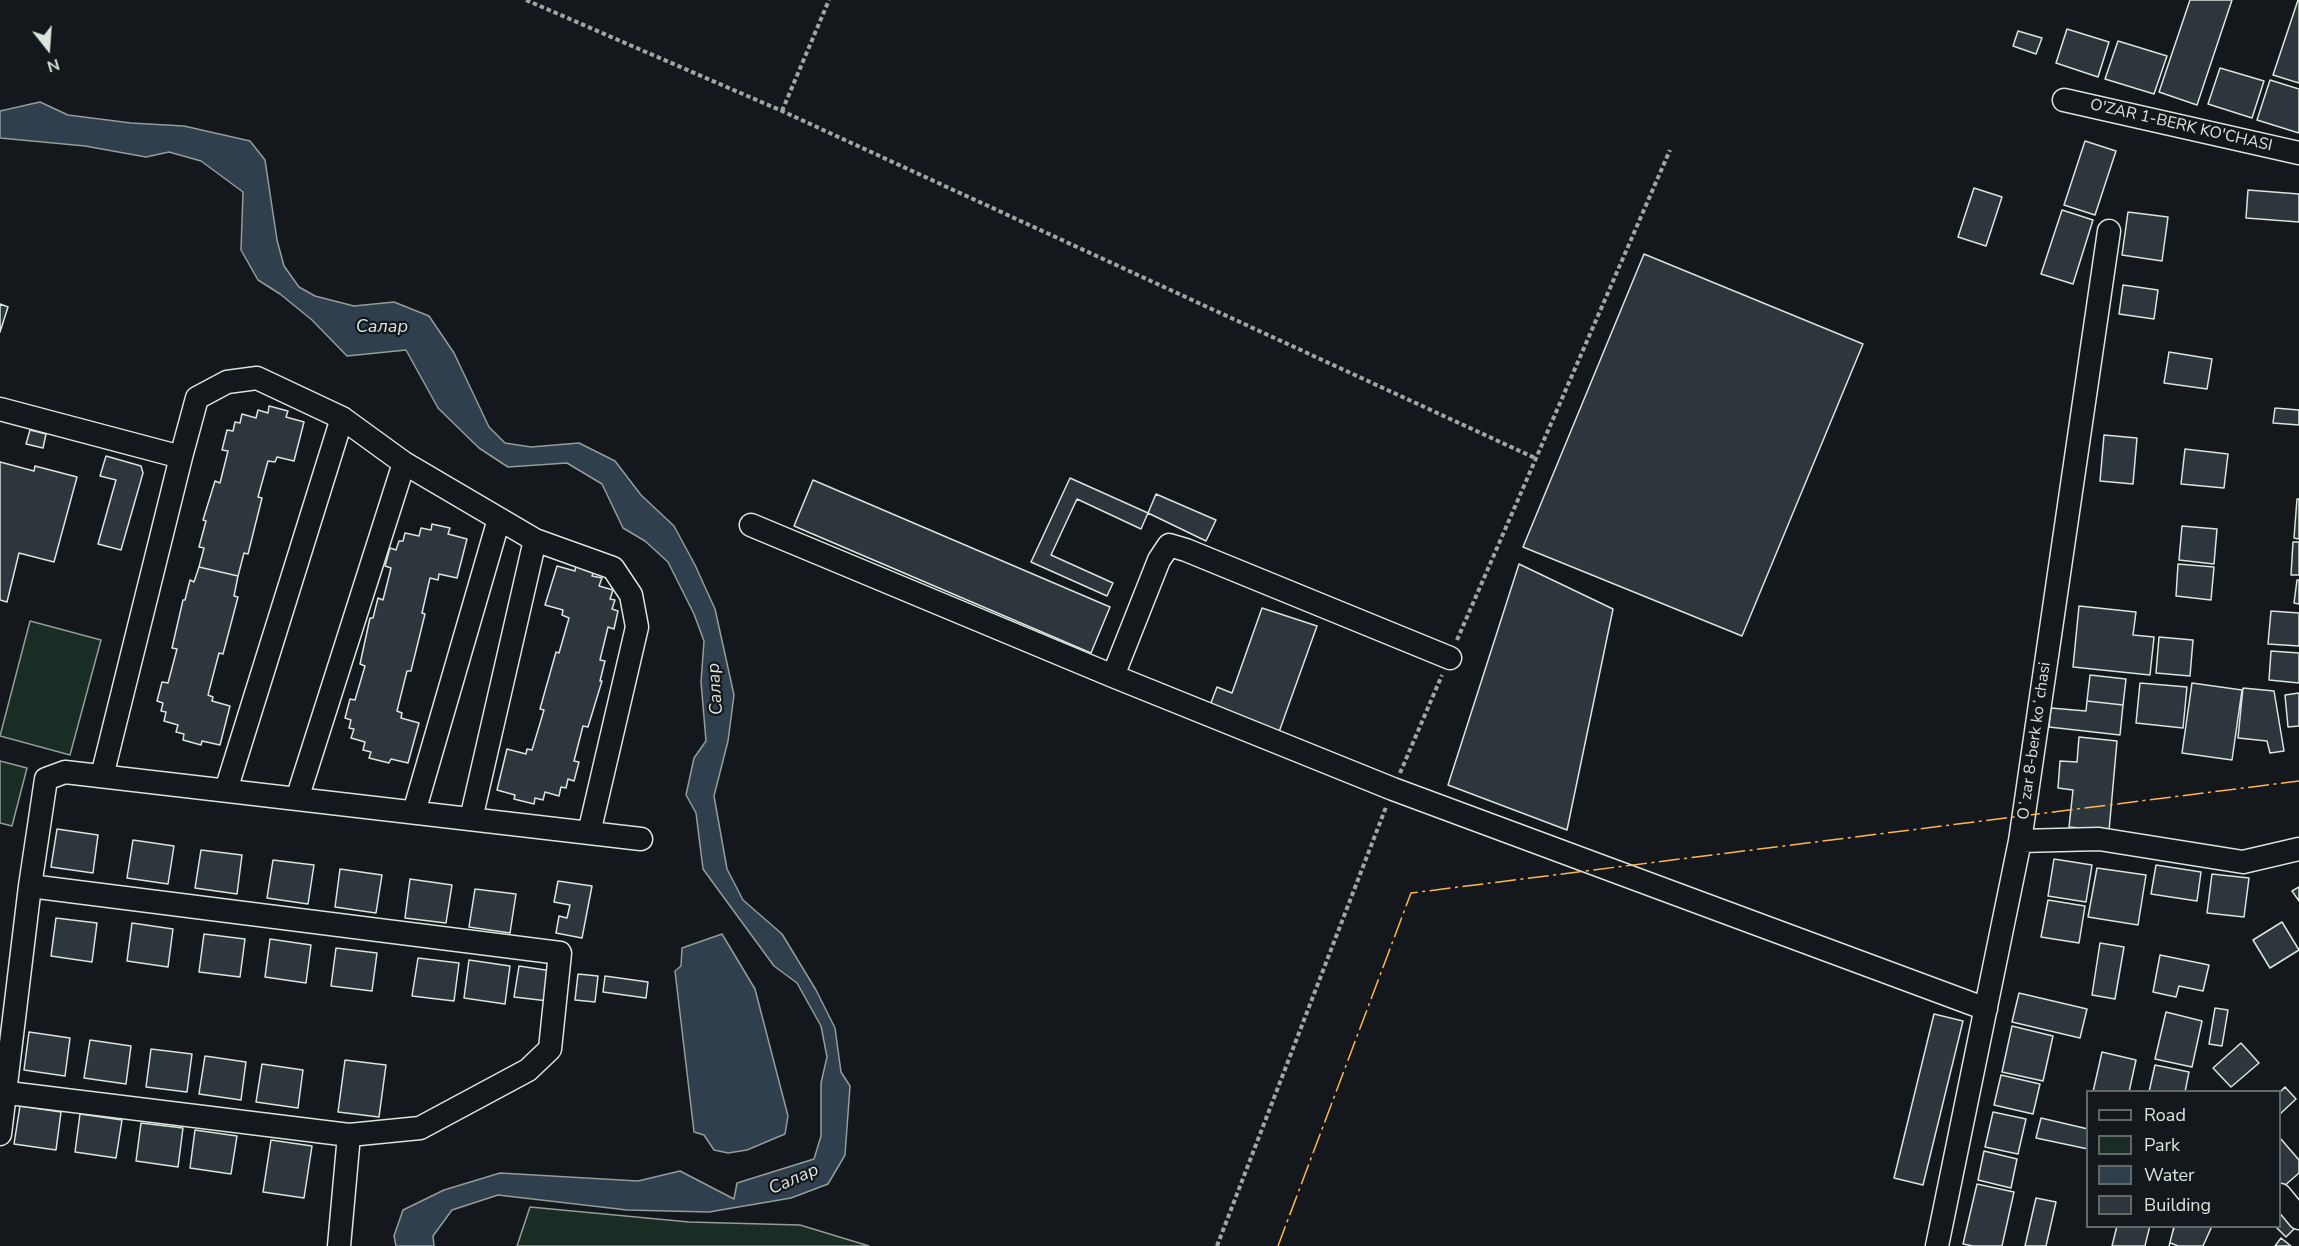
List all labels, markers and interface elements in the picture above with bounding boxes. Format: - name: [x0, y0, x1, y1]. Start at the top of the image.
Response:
- north arrow: [18, 18, 78, 78]
- text: N: [44, 53, 62, 77]
- street label: O'ZAR 1-BERK KO'CHASI: [2088, 96, 2274, 156]
- water label: Салар: [356, 317, 408, 339]
- street label: Oʻzar 8-berk koʻchasi: [2014, 661, 2056, 821]
- water label: Салар: [703, 662, 729, 716]
- legend: [2086, 1090, 2281, 1228]
- text: Road: [2144, 1103, 2186, 1127]
- text: Park: [2144, 1133, 2180, 1157]
- water label: Салар: [766, 1159, 822, 1201]
- text: Water: [2144, 1163, 2195, 1187]
- text: Building: [2144, 1193, 2211, 1217]

